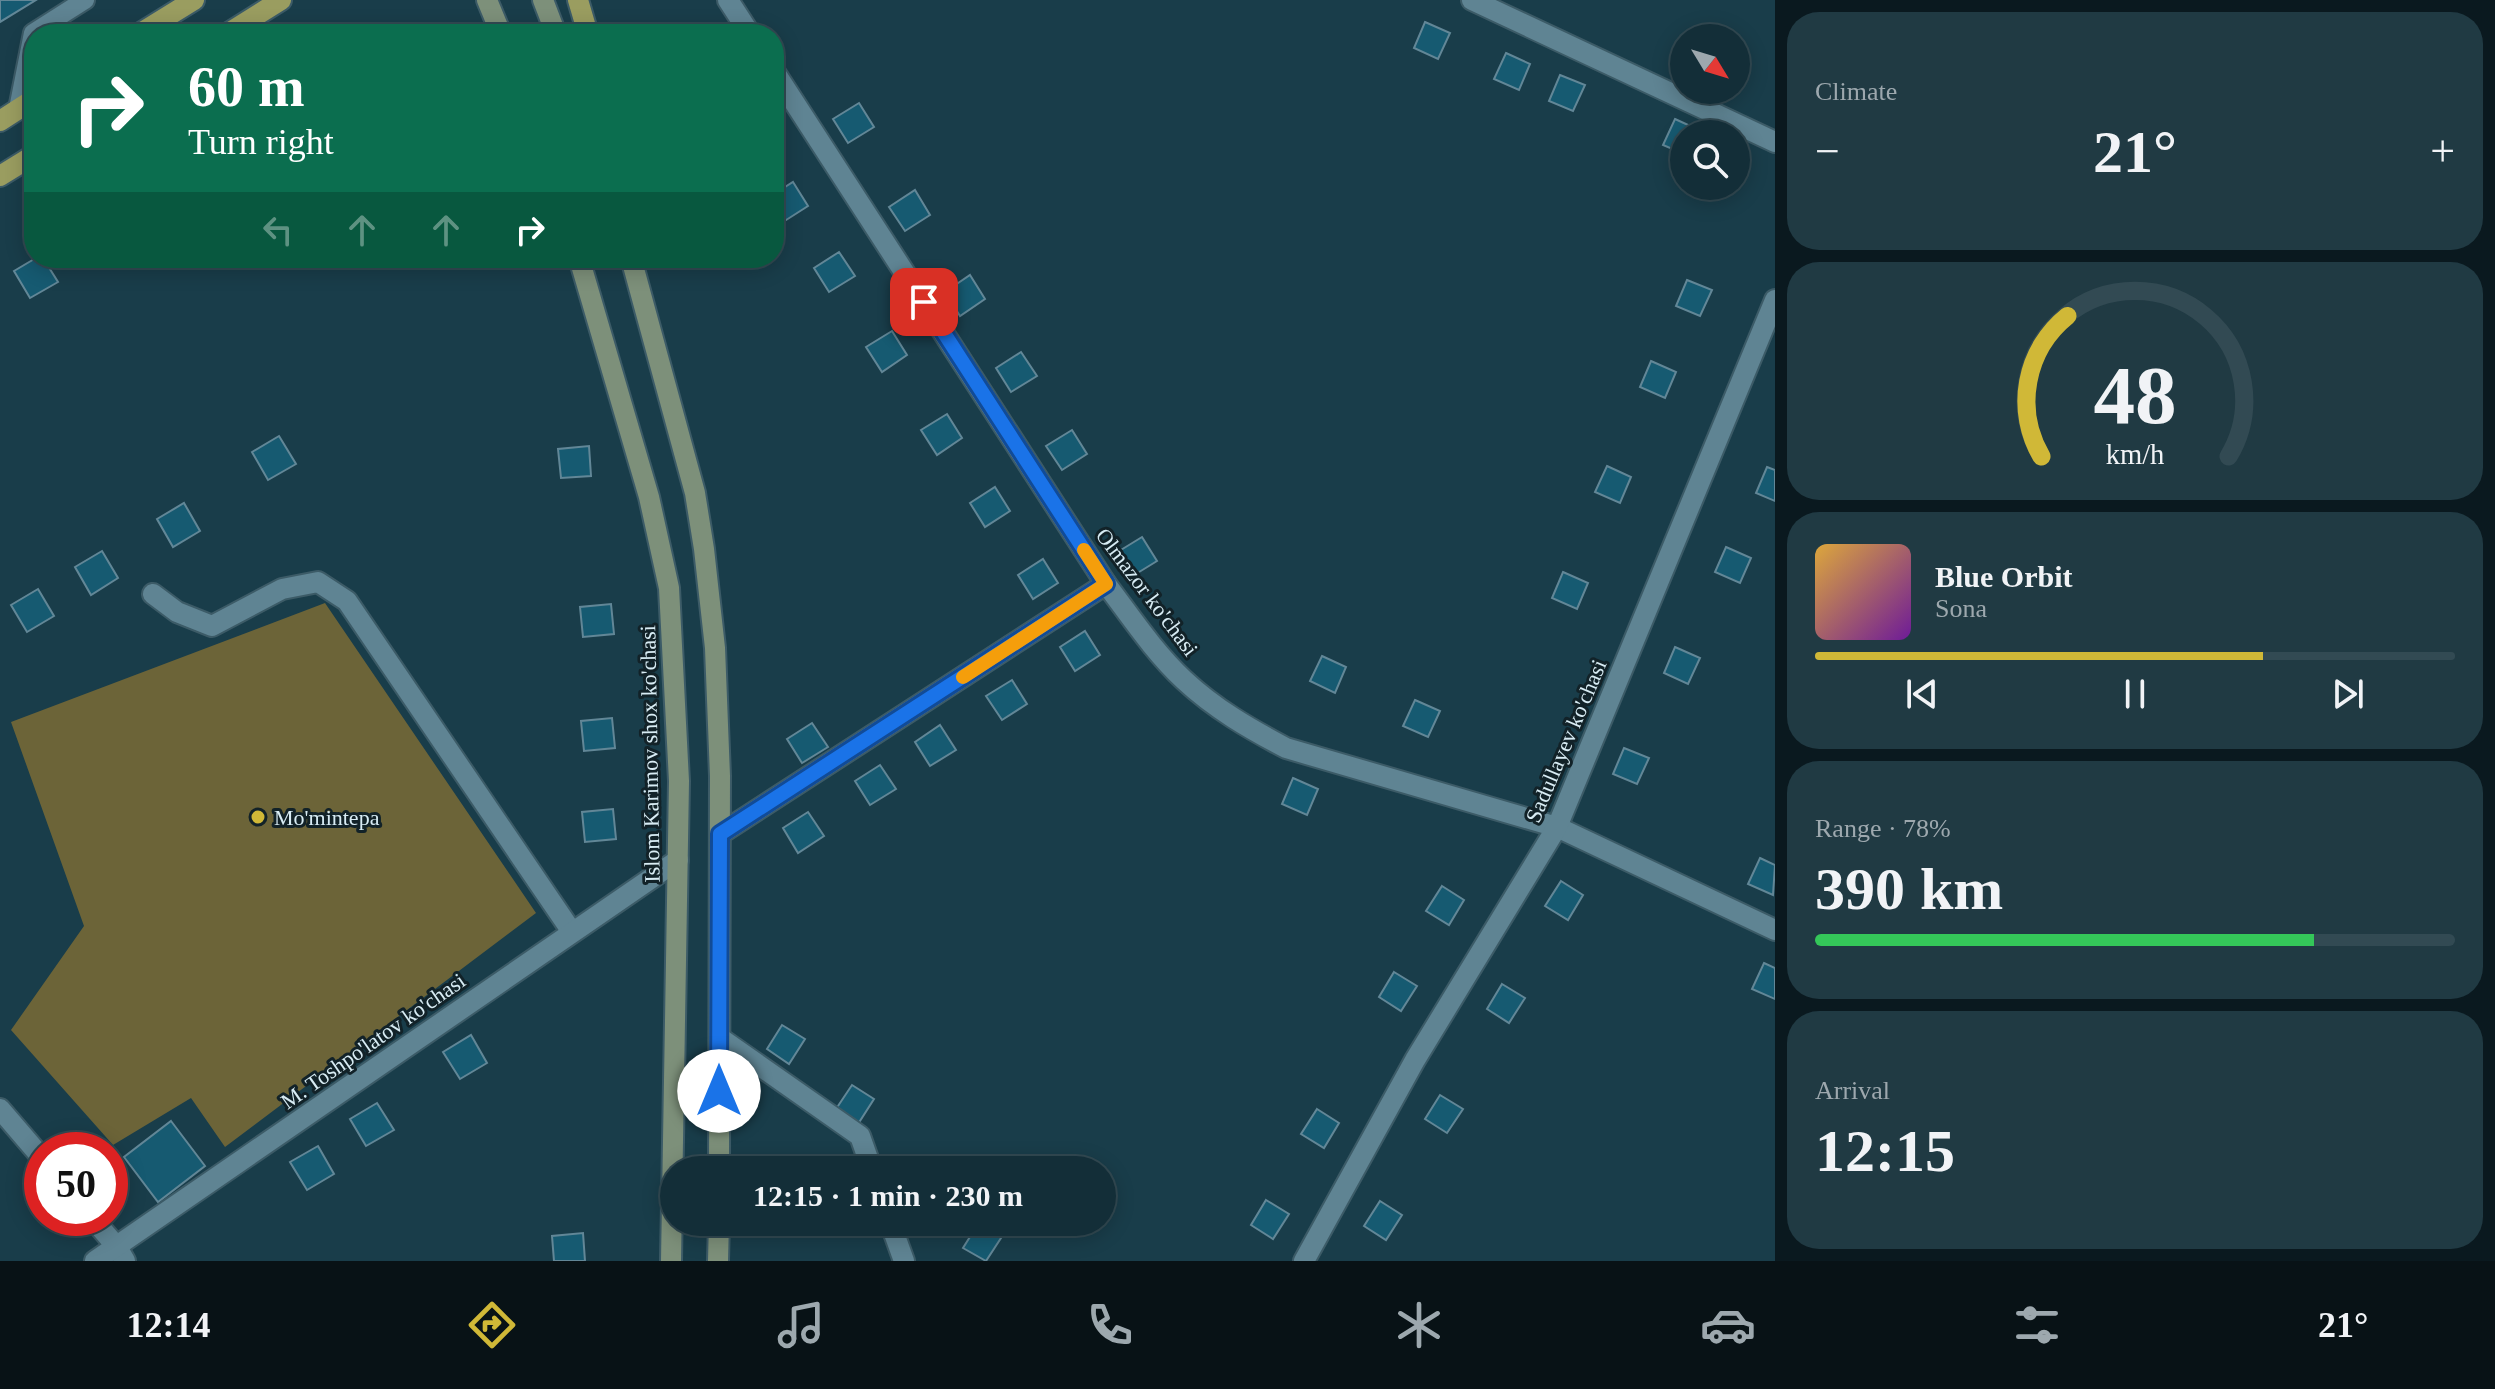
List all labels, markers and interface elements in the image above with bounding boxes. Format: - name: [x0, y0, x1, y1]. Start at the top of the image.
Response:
- north arrow: [1670, 24, 1750, 104]
- map controls: [1670, 24, 1750, 200]
- icon: right: [56, 56, 160, 160]
- text: 60 m: [188, 56, 305, 118]
- text: Climate: [1815, 77, 1897, 106]
- text: 21°: [2093, 119, 2177, 185]
- button: search: [1670, 120, 1750, 200]
- text: Turn right: [188, 122, 334, 162]
- text: −: [1815, 127, 1840, 176]
- text: +: [2430, 127, 2455, 176]
- icon: left: [256, 208, 300, 252]
- icon: ahead: [340, 208, 384, 252]
- icon: ahead: [424, 208, 468, 252]
- icon: right: [508, 208, 552, 252]
- pin: [890, 268, 958, 336]
- icon: arrive: [902, 280, 946, 324]
- text: 48: [2093, 348, 2177, 440]
- text: km/h: [2106, 439, 2164, 470]
- street label: Olmazor ko'chasi: [1091, 523, 1203, 661]
- text: Blue Orbit: [1935, 560, 2073, 593]
- text: Sona: [1935, 594, 1987, 623]
- street label: Islom Karimov shox ko'chasi: [635, 625, 665, 883]
- street label: Sadullayev ko'chasi: [1520, 656, 1612, 826]
- icon: previous: [1900, 672, 1944, 716]
- icon: pause: [2113, 672, 2157, 716]
- icon: next: [2326, 672, 2370, 716]
- place label: Mo'mintepa: [274, 805, 380, 830]
- marker: Mo'mintepa: [249, 808, 267, 826]
- text: Range · 78%: [1815, 814, 1951, 843]
- text: 390 km: [1815, 856, 2003, 922]
- street label: M. Toshpo'latov ko'chasi: [276, 968, 470, 1114]
- position arrow: [677, 1049, 761, 1133]
- text: Arrival: [1815, 1076, 1890, 1105]
- text: 12:15: [1815, 1118, 1955, 1184]
- speed limit sign: 50: [24, 1132, 128, 1236]
- text: 12:15 · 1 min · 230 m: [753, 1179, 1023, 1212]
- icon: directions: [464, 1297, 520, 1353]
- icon: music: [773, 1297, 829, 1353]
- icon: phone: [1082, 1297, 1138, 1353]
- icon: climate: [1391, 1297, 1447, 1353]
- icon: car: [1700, 1297, 1756, 1353]
- icon: filters: [2009, 1297, 2065, 1353]
- text: 12:14: [127, 1305, 211, 1345]
- text: 21°: [2318, 1305, 2368, 1345]

